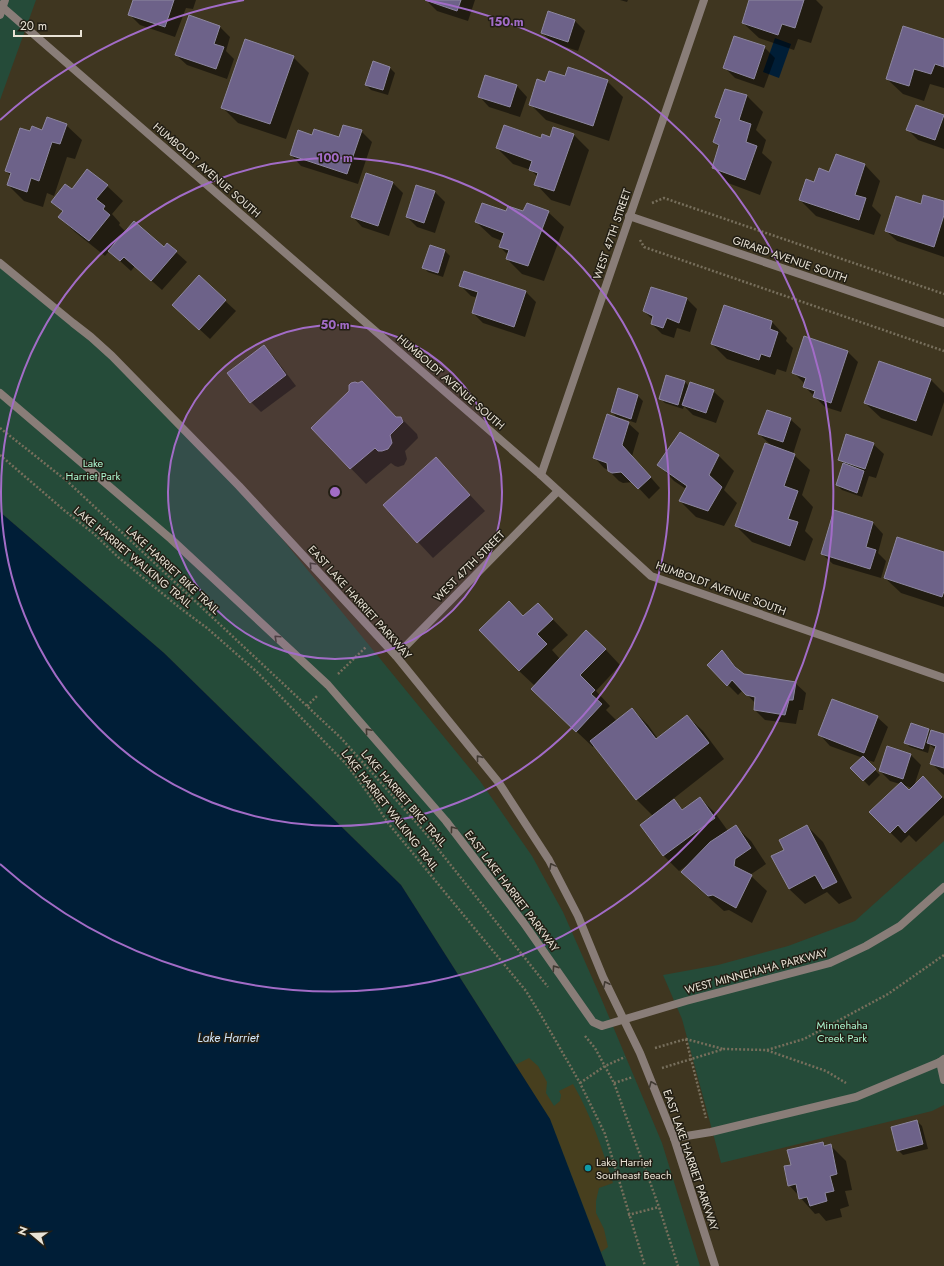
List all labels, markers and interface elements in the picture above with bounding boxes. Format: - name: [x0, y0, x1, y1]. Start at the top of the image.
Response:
- scale bar: [14, 12, 81, 38]
- text: 150 m: [488, 13, 524, 31]
- text: 20 m: [20, 17, 47, 35]
- street label: HUMBOLDT AVENUE SOUTH: [150, 119, 264, 221]
- text: 100 m: [317, 149, 353, 167]
- street label: WEST 47TH STREET: [589, 187, 635, 281]
- street label: GIRARD AVENUE SOUTH: [730, 232, 850, 286]
- text: 50 m: [320, 316, 350, 334]
- street label: HUMBOLDT AVENUE SOUTH: [394, 331, 508, 433]
- park label: Lake Harriet Park: [66, 455, 121, 484]
- centre of rings: [328, 485, 342, 499]
- street label: LAKE HARRIET WALKING TRAIL: [70, 503, 196, 611]
- street label: LAKE HARRIET BIKE TRAIL: [122, 522, 224, 618]
- street label: WEST 47TH STREET: [430, 527, 508, 605]
- street label: EAST LAKE HARRIET PARKWAY: [304, 542, 416, 663]
- street label: HUMBOLDT AVENUE SOUTH: [654, 557, 788, 619]
- one-way arrow: [309, 562, 316, 570]
- one-way arrow: [274, 635, 282, 643]
- one-way arrow: [365, 728, 372, 736]
- street label: LAKE HARRIET WALKING TRAIL: [337, 746, 443, 874]
- street label: LAKE HARRIET BIKE TRAIL: [358, 746, 451, 850]
- one-way arrow: [476, 756, 483, 763]
- one-way arrow: [450, 827, 457, 834]
- street label: EAST LAKE HARRIET PARKWAY: [461, 827, 563, 956]
- one-way arrow: [549, 863, 557, 870]
- street label: WEST MINNEHAHA PARKWAY: [683, 944, 830, 998]
- one-way arrow: [553, 965, 560, 972]
- one-way arrow: [603, 981, 611, 988]
- park label: Minnehaha Creek Park: [816, 1017, 868, 1046]
- water label: Lake Harriet: [197, 1029, 260, 1047]
- one-way arrow: [649, 1080, 657, 1087]
- street label: EAST LAKE HARRIET PARKWAY: [659, 1087, 723, 1233]
- place label: Lake Harriet Southeast Beach: [596, 1154, 672, 1183]
- marker: Lake Harriet Southeast Beach: [583, 1163, 593, 1173]
- north arrow: [12, 1214, 52, 1254]
- text: N: [14, 1224, 32, 1237]

